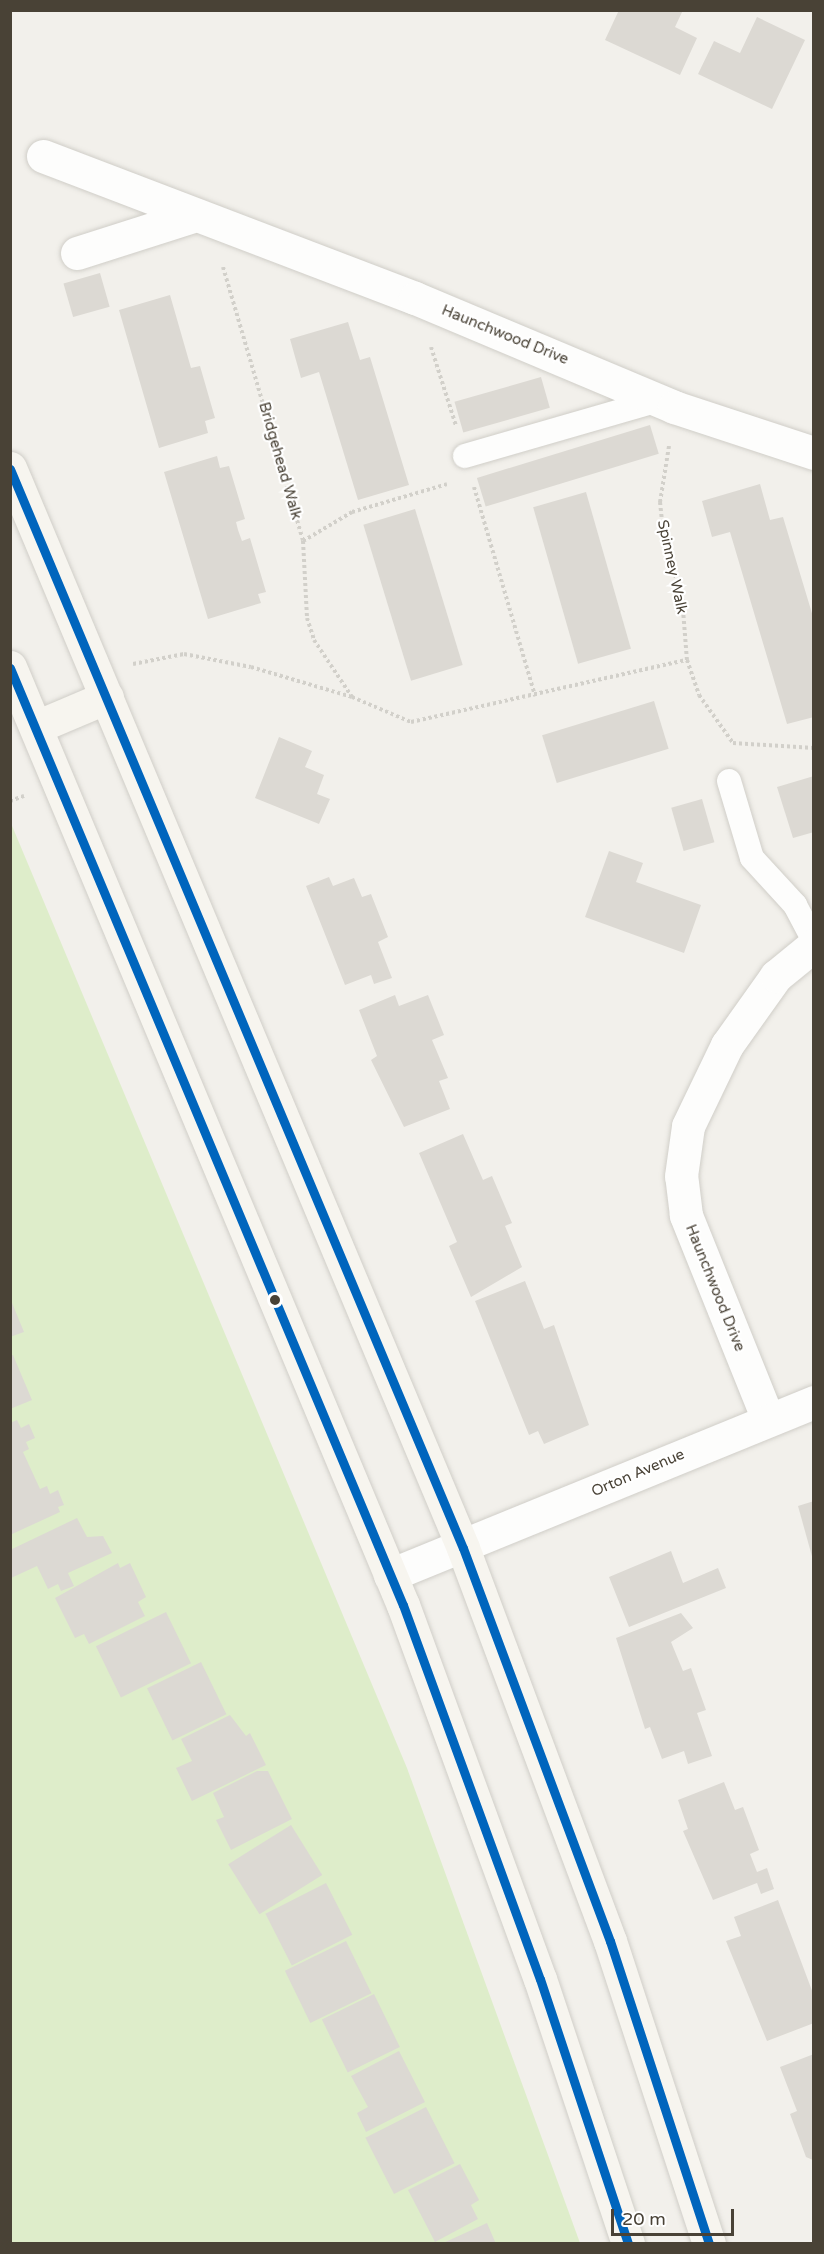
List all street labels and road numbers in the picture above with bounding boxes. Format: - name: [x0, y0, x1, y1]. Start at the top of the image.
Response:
- street label: Haunchwood Drive: [439, 301, 571, 369]
- street label: Bridgehead Walk: [255, 400, 305, 522]
- street label: Spinney Walk: [653, 518, 691, 616]
- street label: Haunchwood Drive: [681, 1222, 749, 1354]
- street label: Orton Avenue: [589, 1445, 687, 1501]

